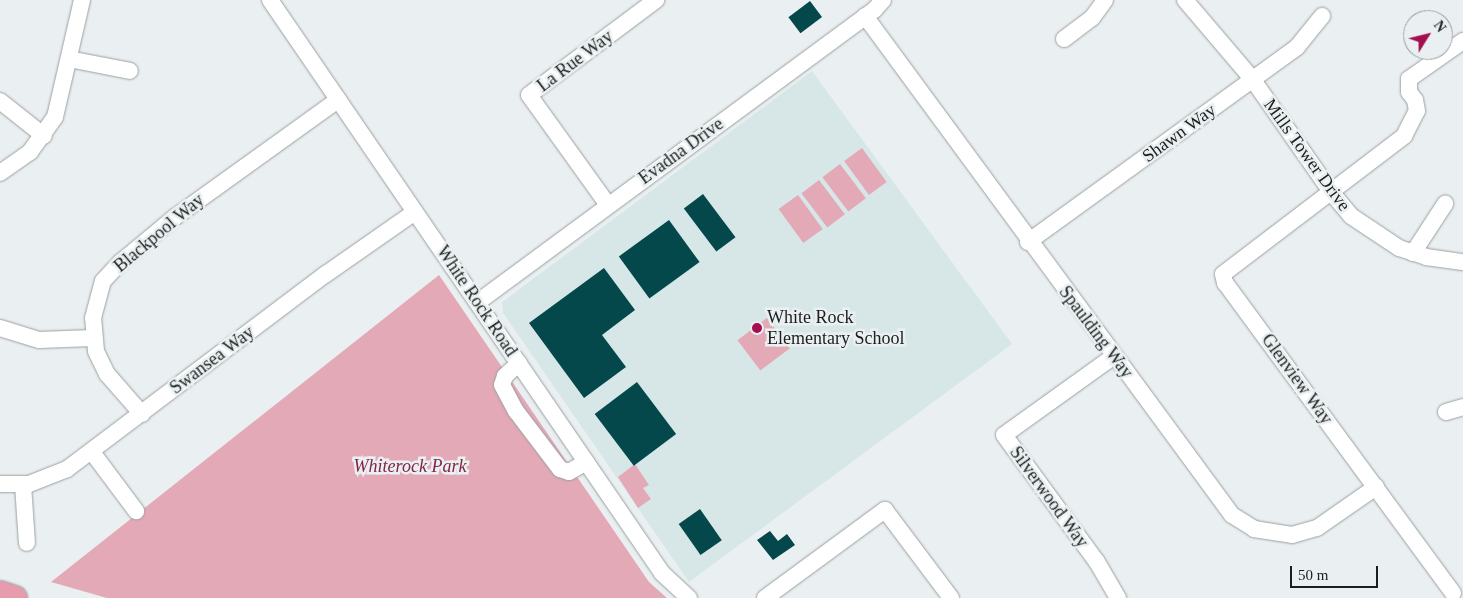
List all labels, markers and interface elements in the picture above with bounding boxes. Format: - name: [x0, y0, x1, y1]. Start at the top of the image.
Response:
- north arrow: [1403, 10, 1453, 60]
- text: N: [1431, 18, 1449, 35]
- street label: La Rue Way: [533, 25, 617, 97]
- street label: Mills Tower Drive: [1259, 95, 1355, 215]
- street label: Shawn Way: [1138, 99, 1220, 167]
- street label: Evadna Drive: [634, 113, 728, 189]
- street label: Blackpool Way: [110, 189, 208, 277]
- street label: White Rock Road: [432, 241, 522, 361]
- street label: Spaulding Way: [1054, 282, 1138, 382]
- place label: White Rock Elementary School: [767, 307, 904, 350]
- street label: Swansea Way: [166, 321, 258, 399]
- marker: White Rock Elementary School: [751, 322, 763, 334]
- street label: Glenview Way: [1257, 329, 1337, 429]
- street label: Silverwood Way: [1005, 442, 1093, 552]
- park label: Whiterock Park: [354, 455, 466, 477]
- scale bar: [1293, 556, 1380, 588]
- text: 50 m: [1298, 567, 1328, 583]

